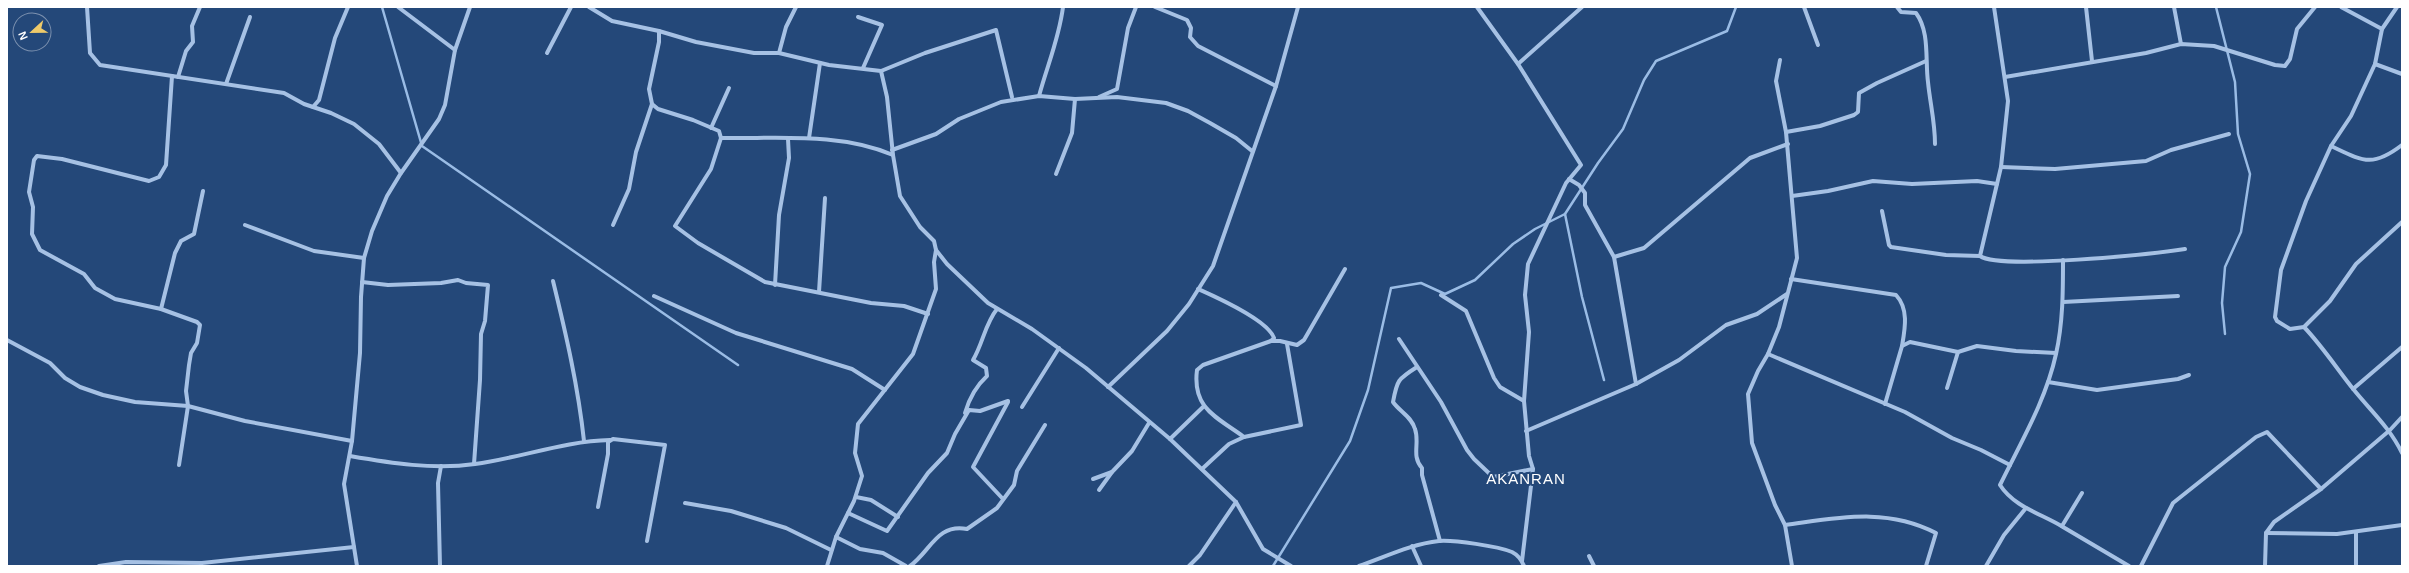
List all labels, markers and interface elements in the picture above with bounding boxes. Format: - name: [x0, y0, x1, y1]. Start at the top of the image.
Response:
- north arrow: [12, 12, 52, 52]
- text: N: [16, 30, 30, 42]
- district label: AKANRAN: [1486, 470, 1566, 487]

